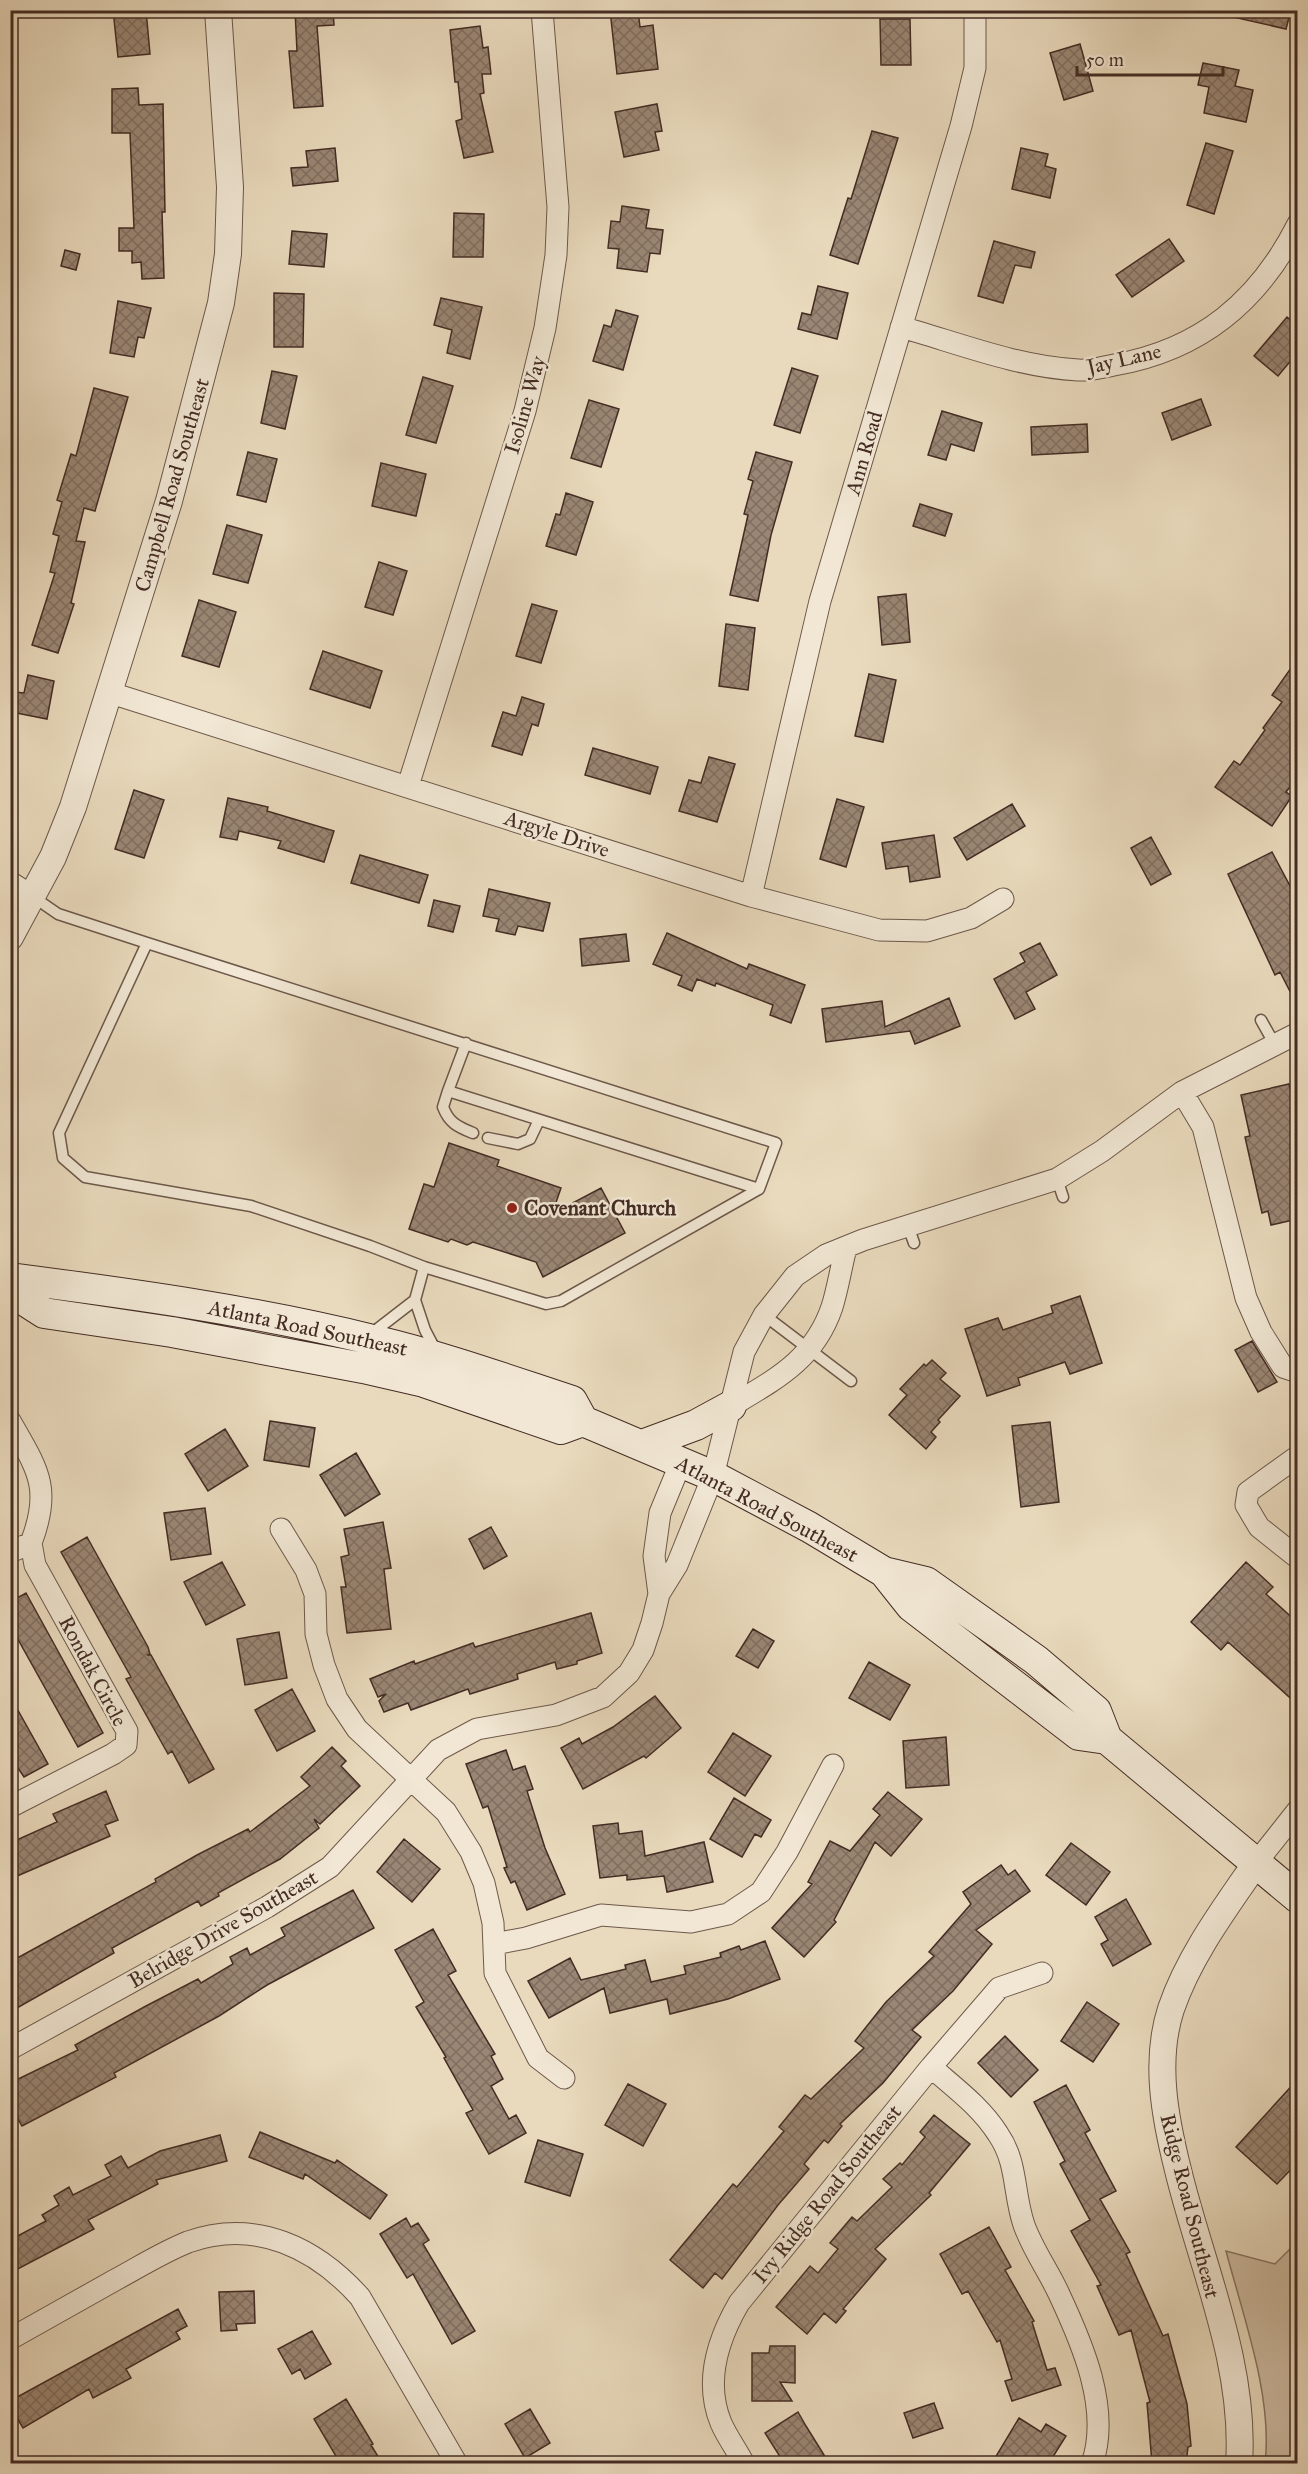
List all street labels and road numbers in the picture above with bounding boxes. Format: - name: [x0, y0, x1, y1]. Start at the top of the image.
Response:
- street label: Jay Lane: [1082, 338, 1164, 381]
- street label: Isoline Way: [499, 352, 552, 457]
- street label: Campbell Road Southeast: [129, 375, 215, 595]
- street label: Ann Road: [839, 408, 888, 499]
- street label: Argyle Drive: [500, 804, 613, 863]
- street label: Atlanta Road Southeast: [205, 1294, 411, 1362]
- street label: Atlanta Road Southeast: [670, 1449, 863, 1568]
- street label: Rondak Circle: [53, 1611, 133, 1731]
- street label: Belridge Drive Southeast: [124, 1864, 323, 1994]
- street label: Ivy Ridge Road Southeast: [747, 2099, 907, 2288]
- street label: Ridge Road Southeast: [1155, 2111, 1226, 2301]

